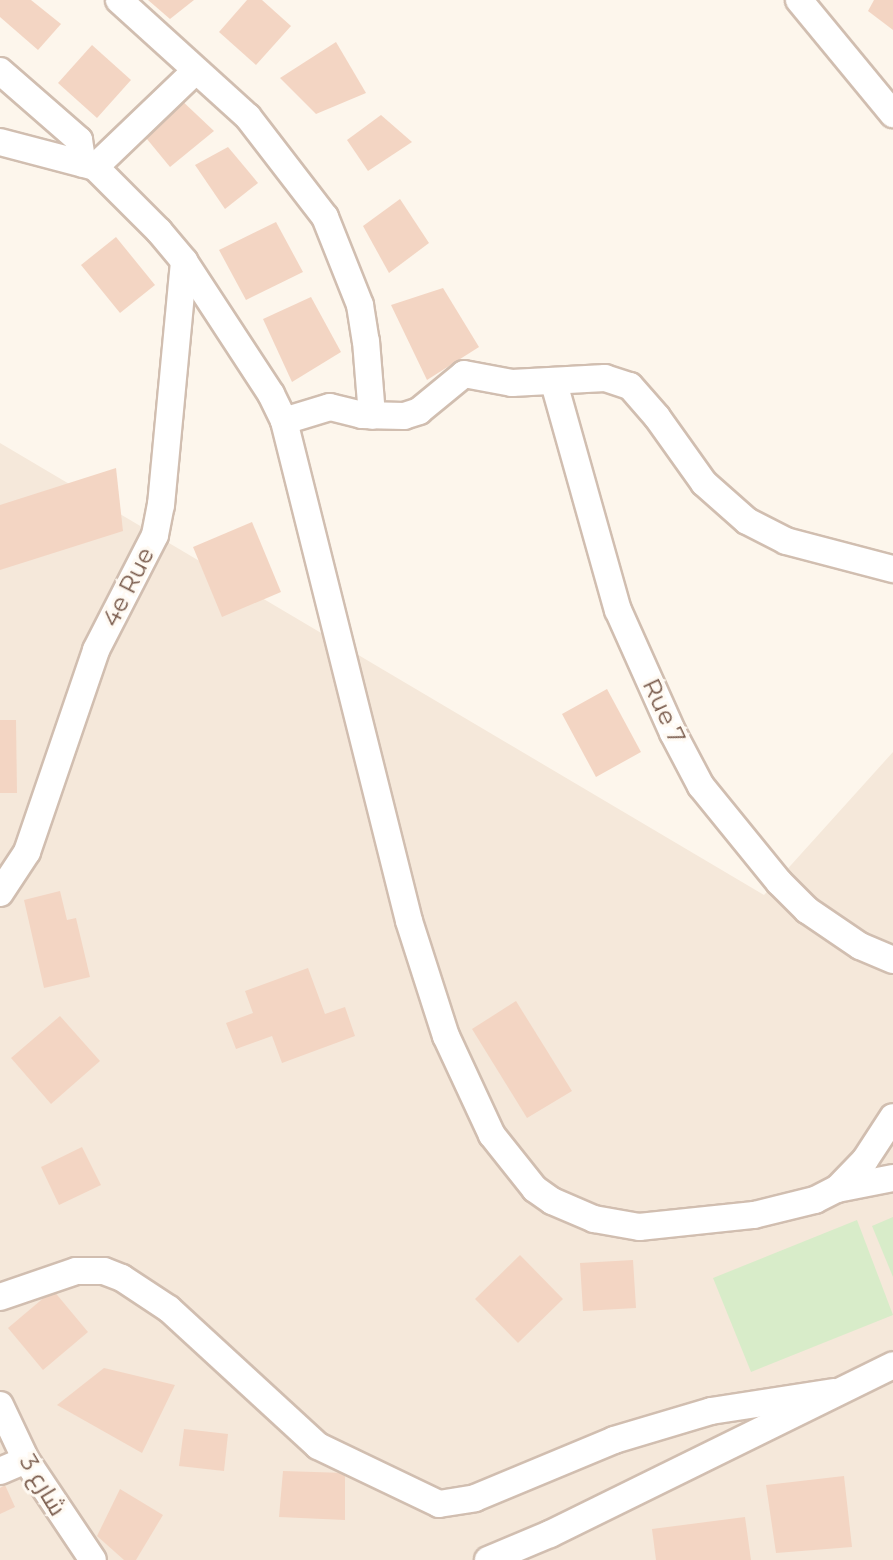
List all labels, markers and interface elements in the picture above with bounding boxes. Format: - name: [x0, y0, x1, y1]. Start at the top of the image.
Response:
- street label: 4e Rue: [96, 543, 160, 631]
- street label: Rue 7: [636, 674, 692, 748]
- street label: شارع 3: [14, 1449, 72, 1521]

